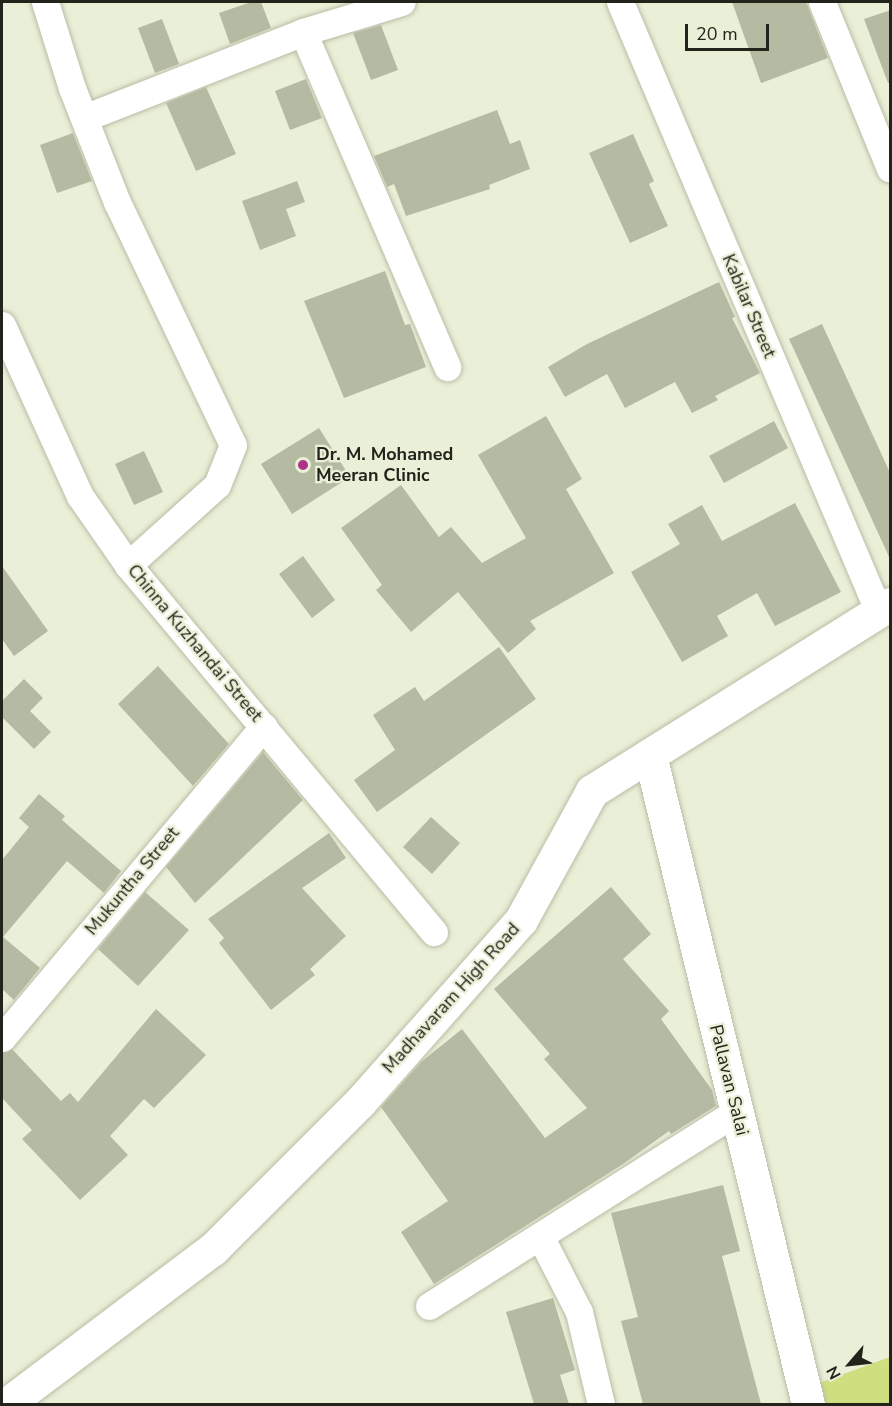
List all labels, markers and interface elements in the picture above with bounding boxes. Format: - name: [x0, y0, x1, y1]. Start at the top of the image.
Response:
- scale bar: [688, 12, 772, 50]
- text: 20 m: [696, 22, 738, 46]
- street label: Kabilar Street: [717, 251, 781, 361]
- place label: Dr. M. Mohamed Meeran Clinic: [316, 444, 453, 486]
- marker: Dr. M. Mohamed Meeran Clinic: [294, 456, 312, 474]
- street label: Chinna Kuzhandai Street: [123, 560, 267, 726]
- street label: Mukuntha Street: [80, 822, 184, 940]
- street label: Madhavaram High Road: [378, 918, 524, 1078]
- street label: Pallavan Salai: [705, 1022, 753, 1138]
- north arrow: [820, 1334, 880, 1394]
- text: N: [822, 1362, 847, 1383]

